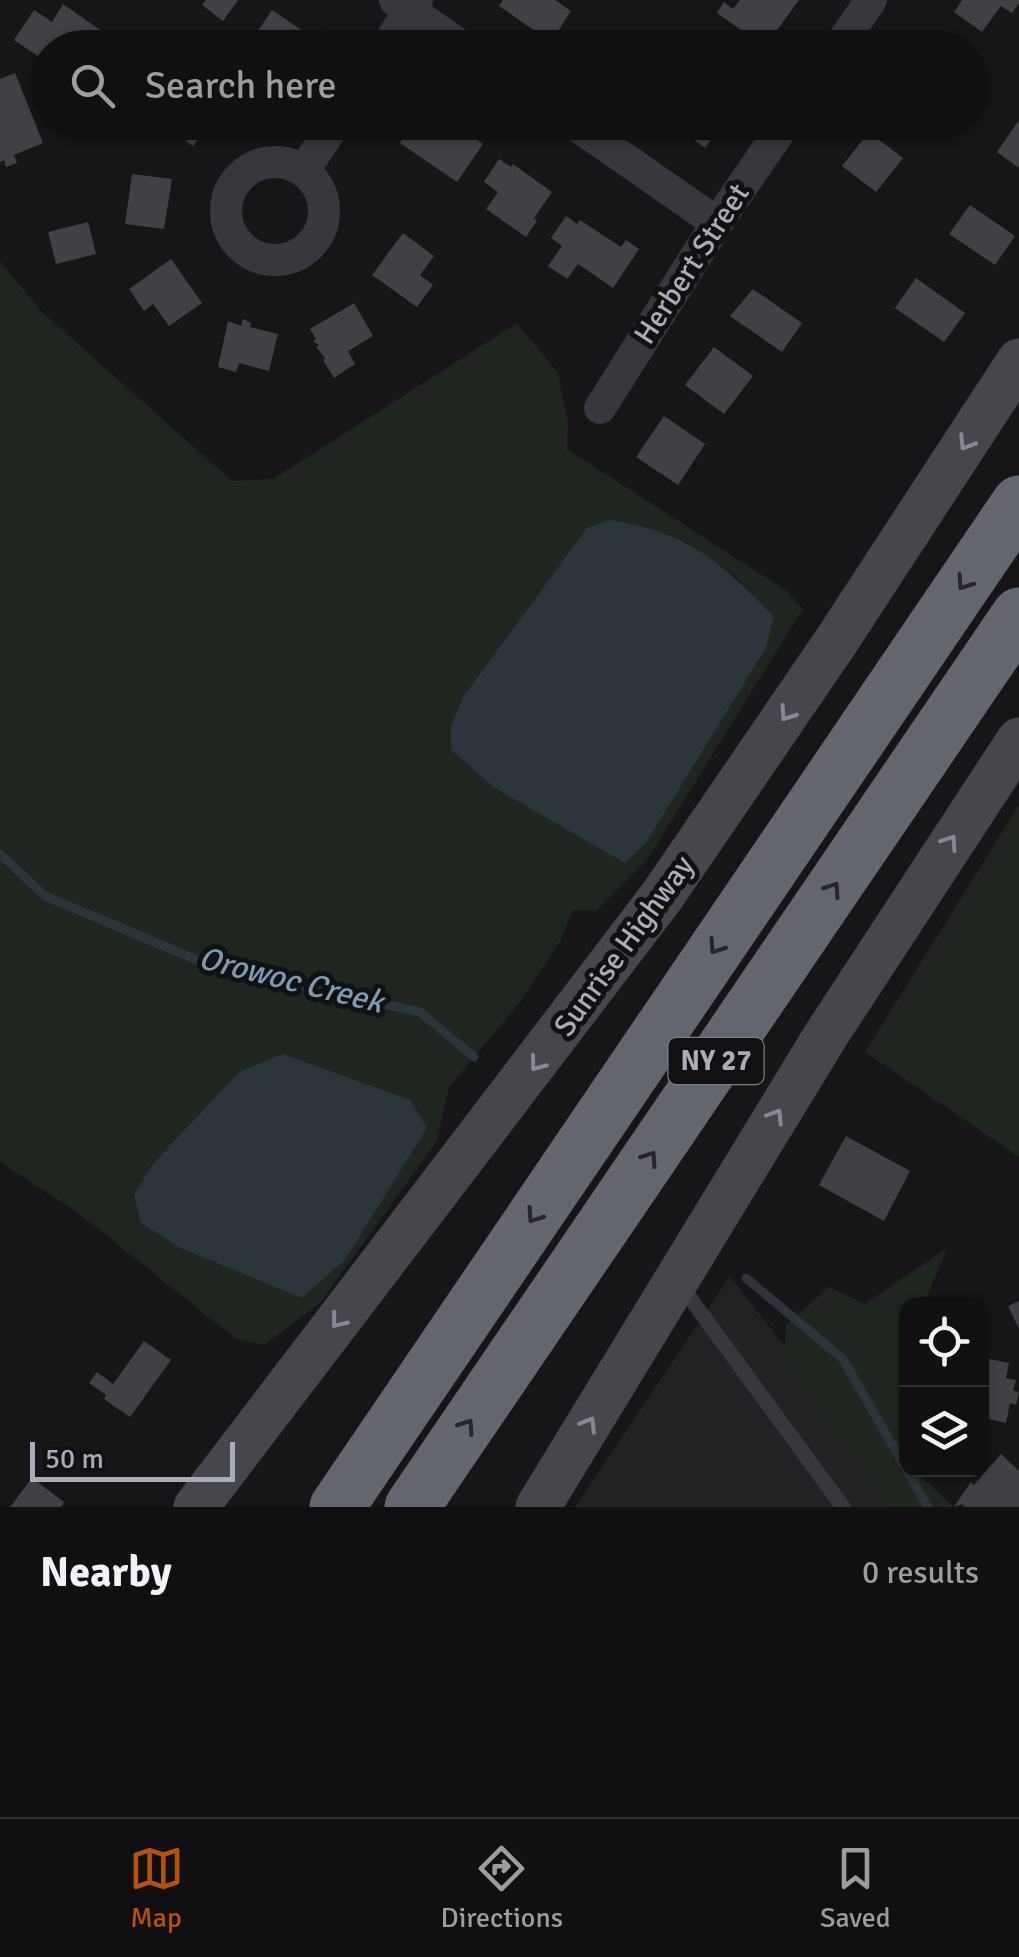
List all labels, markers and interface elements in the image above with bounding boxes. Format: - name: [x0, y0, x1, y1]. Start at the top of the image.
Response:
- search box: [30, 30, 989, 140]
- icon: search: [65, 58, 120, 113]
- text: Search here: [145, 62, 337, 109]
- street label: Herbert Street: [626, 177, 758, 351]
- one-way arrow: [960, 432, 979, 450]
- one-way arrow: [958, 572, 976, 591]
- one-way arrow: [781, 702, 799, 721]
- one-way arrow: [938, 834, 956, 853]
- street label: Sunrise Highway: [546, 848, 702, 1044]
- one-way arrow: [820, 881, 839, 899]
- one-way arrow: [710, 936, 728, 955]
- water label: Orowoc Creek: [195, 938, 390, 1022]
- road number: NY 27: [668, 1038, 764, 1084]
- one-way arrow: [531, 1053, 549, 1071]
- one-way arrow: [764, 1109, 783, 1127]
- one-way arrow: [638, 1150, 656, 1169]
- one-way arrow: [528, 1205, 546, 1224]
- map controls: [899, 1297, 989, 1477]
- button: locate: [899, 1297, 989, 1387]
- one-way arrow: [333, 1310, 350, 1328]
- button: layers: [899, 1387, 989, 1477]
- one-way arrow: [577, 1417, 596, 1435]
- one-way arrow: [455, 1419, 473, 1438]
- scale bar: [30, 1437, 235, 1482]
- text: 50 m: [45, 1442, 104, 1476]
- text: Nearby: [40, 1547, 172, 1598]
- text: 0 results: [862, 1553, 979, 1592]
- tab: Map: [129, 1841, 184, 1935]
- tab: Directions: [441, 1841, 563, 1935]
- tab: Saved: [820, 1841, 890, 1935]

